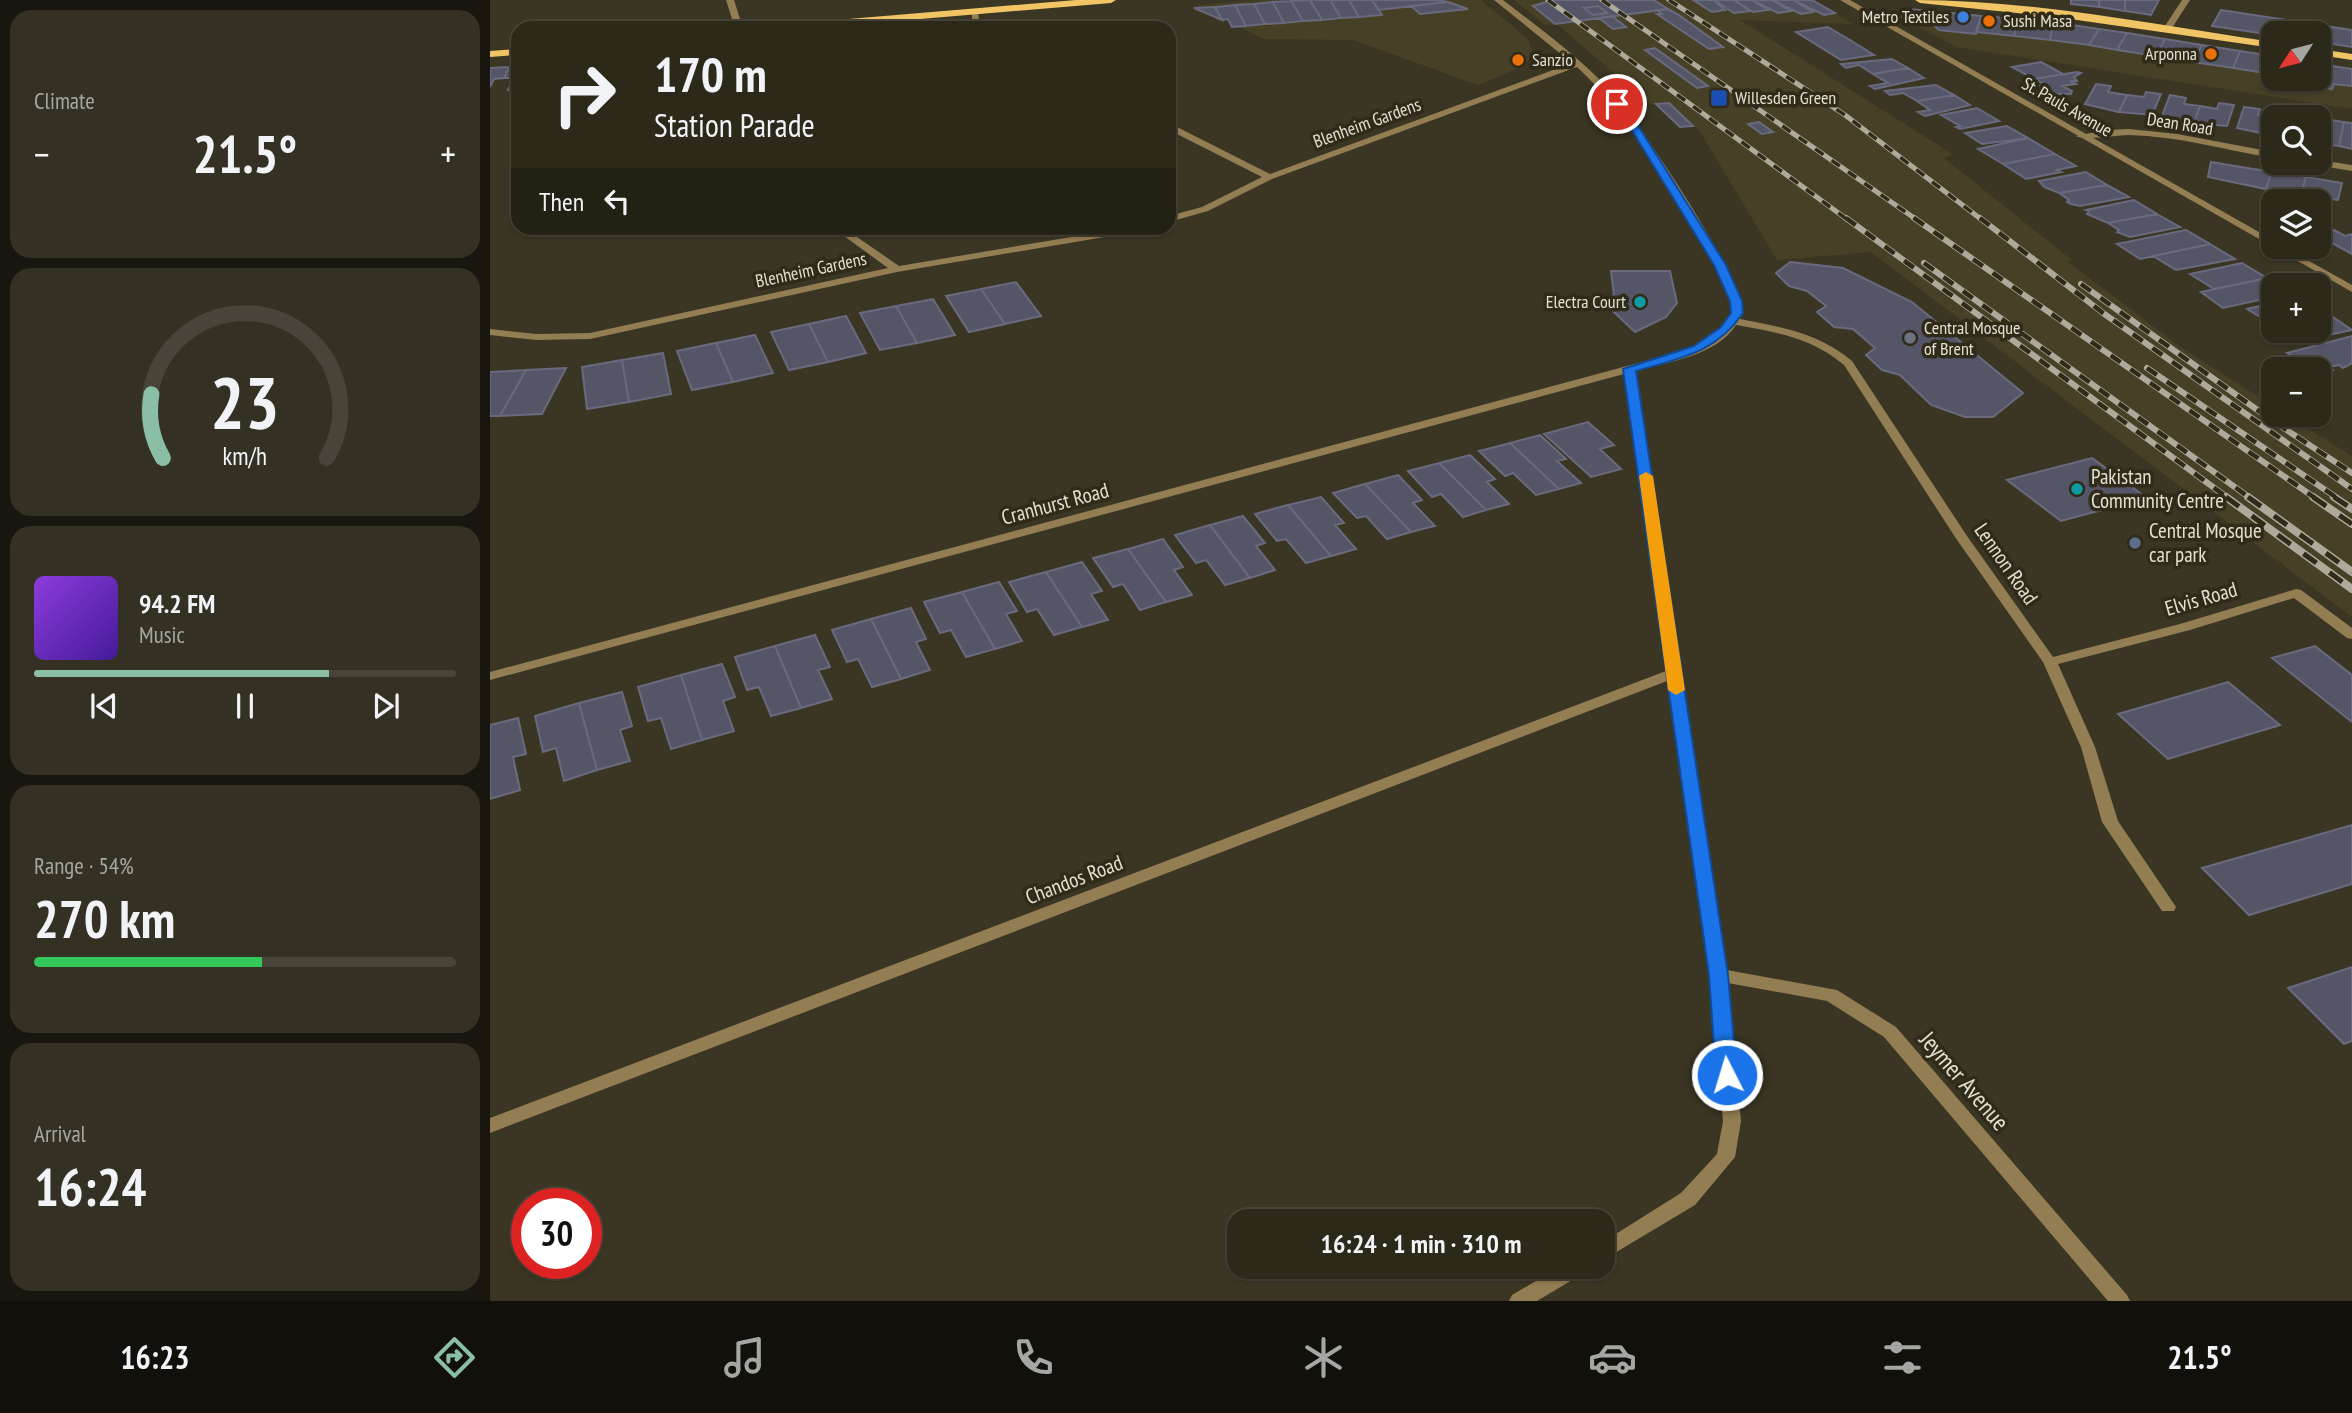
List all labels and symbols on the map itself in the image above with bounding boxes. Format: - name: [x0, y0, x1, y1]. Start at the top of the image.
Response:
- place label: Metro Textiles: [1862, 5, 1949, 28]
- marker: Metro Textiles: [1955, 9, 1971, 25]
- place label: Sushi Masa: [2003, 9, 2072, 32]
- marker: Sushi Masa: [1981, 13, 1997, 29]
- north arrow: [2261, 21, 2331, 91]
- place label: Arponna: [2145, 42, 2197, 65]
- marker: Arponna: [2203, 46, 2219, 62]
- place label: Sanzio: [1532, 48, 1573, 71]
- marker: Sanzio: [1510, 52, 1526, 68]
- street label: St. Pauls Avenue: [2018, 72, 2116, 142]
- pin: [1587, 74, 1647, 134]
- place label: Willesden Green: [1735, 86, 1836, 109]
- marker: Willesden Green: [1709, 88, 1729, 108]
- street label: Blenheim Gardens: [1310, 92, 1424, 153]
- street label: Dean Road: [2145, 107, 2215, 140]
- street label: Blenheim Gardens: [753, 247, 869, 293]
- place label: Electra Court: [1546, 290, 1626, 313]
- marker: Electra Court: [1632, 294, 1648, 310]
- place label: Central Mosque of Brent: [1924, 316, 2021, 360]
- marker: Central Mosque of Brent: [1902, 330, 1918, 346]
- place label: Pakistan Community Centre: [2091, 463, 2224, 514]
- street label: Cranhurst Road: [998, 476, 1111, 531]
- marker: Pakistan Community Centre: [2069, 481, 2085, 497]
- place label: Central Mosque car park: [2149, 517, 2262, 568]
- street label: Lennon Road: [1969, 518, 2044, 610]
- marker: Central Mosque car park: [2127, 535, 2143, 551]
- street label: Elvis Road: [2162, 575, 2240, 622]
- street label: Chandos Road: [1021, 849, 1126, 910]
- street label: Jeymer Avenue: [1912, 1024, 2016, 1137]
- position arrow: [1690, 1038, 1764, 1112]
- speed limit sign: 30: [511, 1188, 602, 1279]

